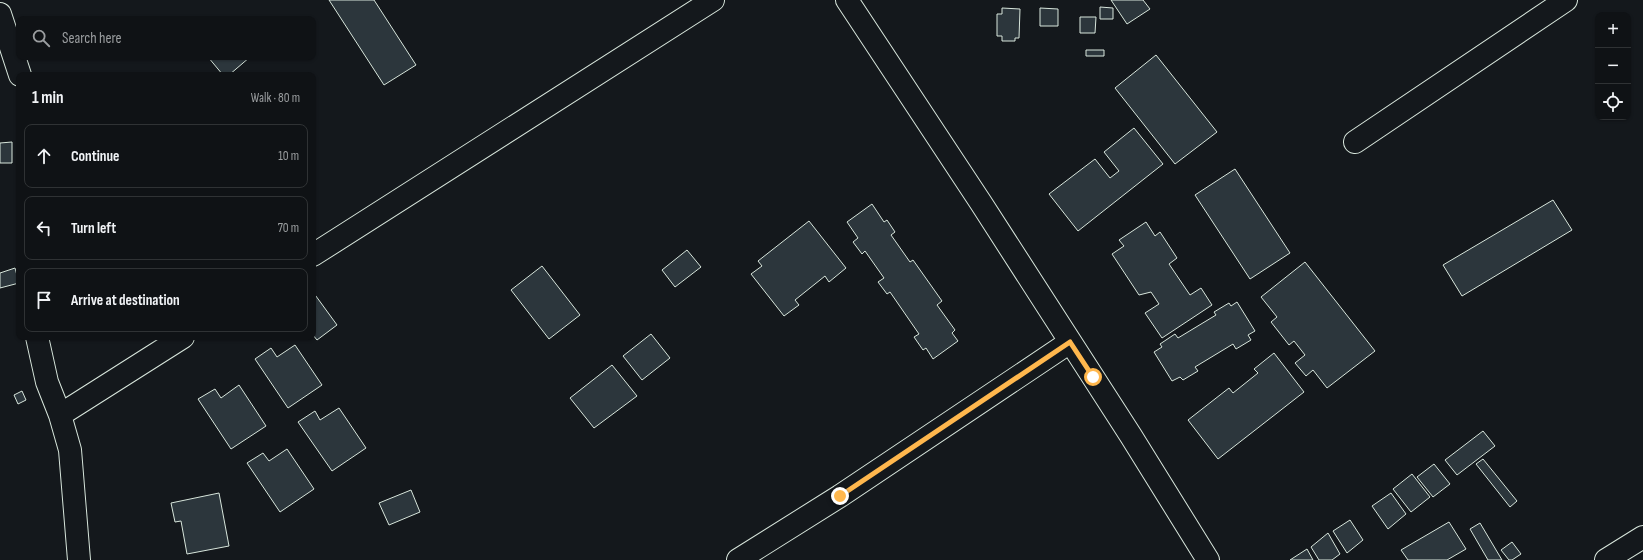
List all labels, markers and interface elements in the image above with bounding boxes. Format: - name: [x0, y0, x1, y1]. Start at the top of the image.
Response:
- map controls: [1595, 12, 1631, 120]
- button: +: [1595, 12, 1631, 48]
- search box: [16, 16, 316, 60]
- icon: search: [30, 27, 52, 49]
- text: Search here: [62, 29, 122, 48]
- button: −: [1595, 48, 1631, 84]
- button: locate: [1595, 84, 1631, 120]
- text: 1 min: [32, 88, 64, 108]
- text: Walk · 80 m: [251, 90, 300, 106]
- icon: ahead: [33, 145, 55, 167]
- text: Continue: [71, 147, 120, 166]
- text: 10 m: [278, 148, 299, 164]
- icon: left: [33, 217, 55, 239]
- text: Turn left: [71, 219, 116, 238]
- text: 70 m: [278, 220, 299, 236]
- icon: arrive: [33, 289, 55, 311]
- text: Arrive at destination: [71, 291, 180, 310]
- route start: [1084, 368, 1102, 386]
- route end: [831, 487, 849, 505]

